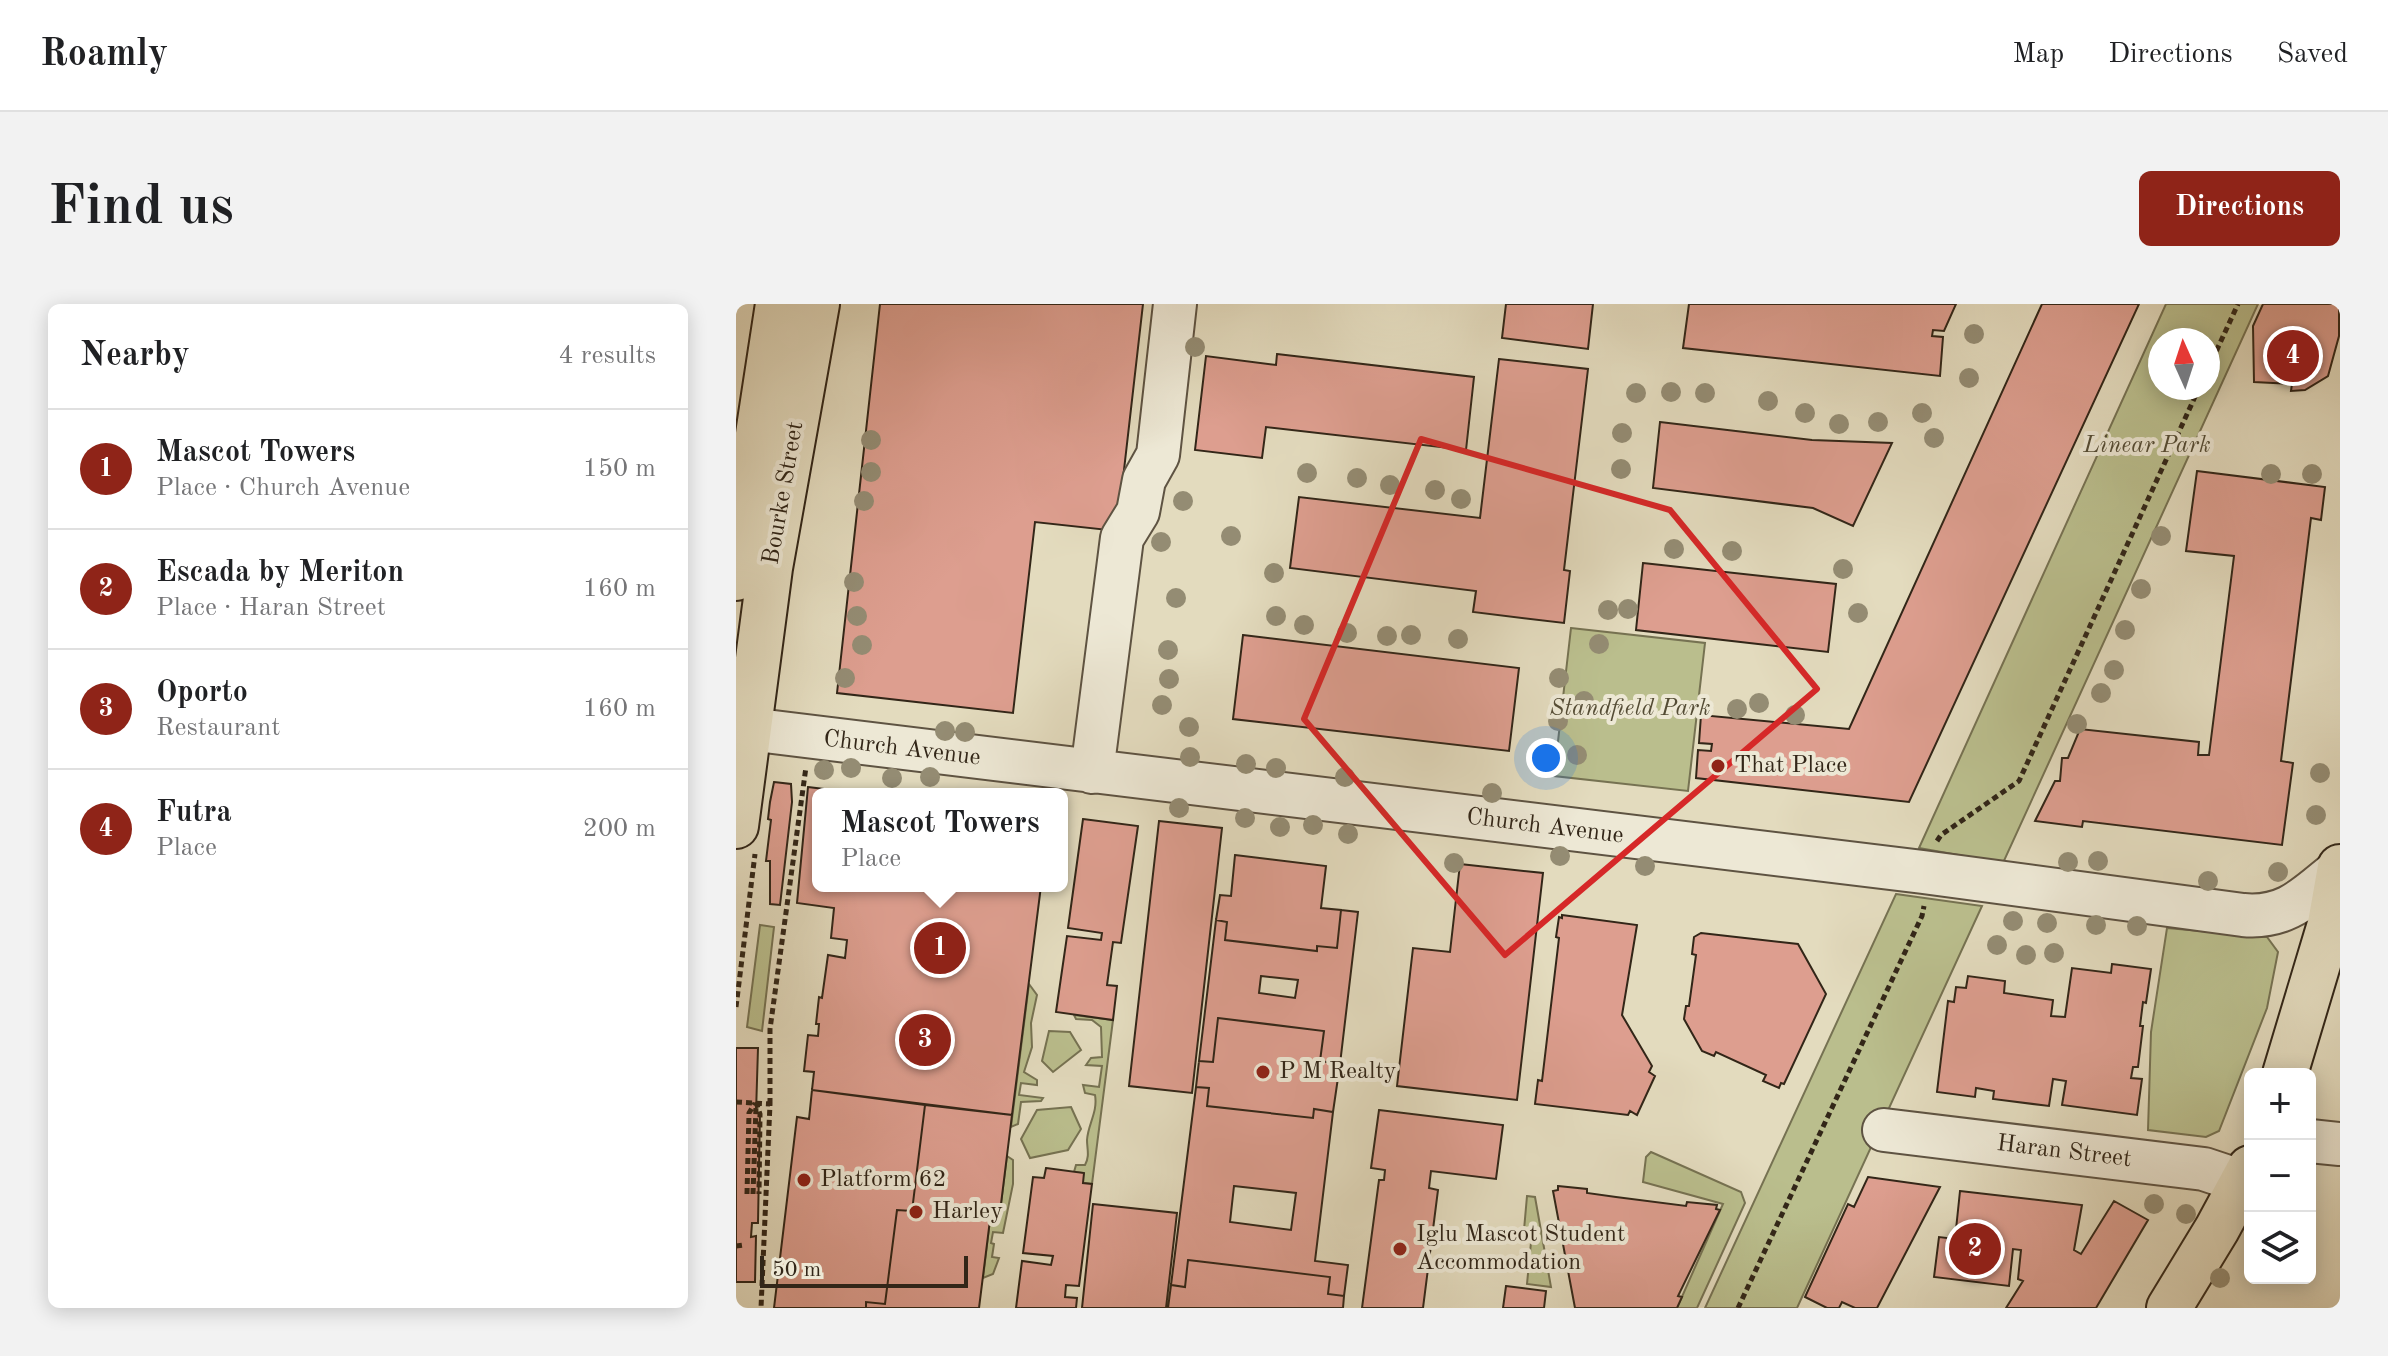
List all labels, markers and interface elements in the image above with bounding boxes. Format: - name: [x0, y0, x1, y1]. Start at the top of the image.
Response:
- text: Roamly: [40, 36, 168, 74]
- text: Map: [2012, 41, 2064, 69]
- text: Directions: [2108, 41, 2233, 69]
- text: Saved: [2277, 41, 2348, 69]
- button: Directions: [2139, 171, 2340, 246]
- text: Find us: [48, 180, 234, 236]
- pin: 4: [2267, 326, 2319, 386]
- north arrow: [2148, 328, 2220, 400]
- text: Nearby: [80, 339, 190, 373]
- text: 4 results: [558, 343, 656, 369]
- street label: Bourke Street: [760, 420, 808, 566]
- park label: Linear Park: [2082, 434, 2211, 458]
- text: Mascot Towers: [156, 438, 355, 468]
- text: 1: [98, 456, 114, 482]
- text: 150 m: [583, 456, 656, 482]
- text: Place · Church Avenue: [156, 475, 410, 501]
- text: Escada by Meriton: [156, 558, 404, 588]
- text: 2: [98, 576, 114, 602]
- text: 160 m: [583, 576, 656, 602]
- text: Place · Haran Street: [156, 595, 386, 621]
- text: Oporto: [156, 678, 248, 708]
- text: 3: [98, 696, 114, 722]
- text: 160 m: [583, 696, 656, 722]
- park label: Standfield Park: [1550, 697, 1710, 721]
- text: Restaurant: [156, 715, 280, 741]
- street label: Church Avenue: [822, 727, 982, 771]
- your location: [1526, 738, 1566, 778]
- place label: That Place: [1734, 754, 1847, 778]
- marker: That Place: [1709, 757, 1727, 775]
- popup: [812, 788, 1068, 892]
- text: Futra: [156, 798, 232, 828]
- street label: Church Avenue: [1465, 805, 1625, 849]
- text: Mascot Towers: [840, 809, 1040, 839]
- text: 4: [98, 816, 114, 842]
- text: 200 m: [583, 816, 656, 842]
- text: Place: [156, 835, 217, 861]
- text: Place: [840, 846, 901, 872]
- pin: 1: [914, 918, 966, 978]
- pin: 3: [899, 1010, 951, 1070]
- place label: P M Realty: [1279, 1060, 1397, 1084]
- marker: P M Realty: [1254, 1063, 1272, 1081]
- map controls: [2244, 1068, 2316, 1284]
- button: +: [2244, 1068, 2316, 1140]
- street label: Haran Street: [1995, 1132, 2133, 1172]
- button: −: [2244, 1140, 2316, 1212]
- place label: Platform 62: [820, 1168, 946, 1192]
- marker: Platform 62: [795, 1171, 813, 1189]
- place label: Harley: [932, 1200, 1003, 1224]
- marker: Harley: [907, 1203, 925, 1221]
- button: layers: [2244, 1212, 2316, 1284]
- pin: 2: [1949, 1219, 2001, 1279]
- place label: Iglu Mascot Student Accommodation: [1416, 1223, 1625, 1275]
- marker: Iglu Mascot Student Accommodation: [1391, 1240, 1409, 1258]
- scale bar: [760, 1252, 968, 1288]
- text: 50 m: [772, 1259, 821, 1281]

